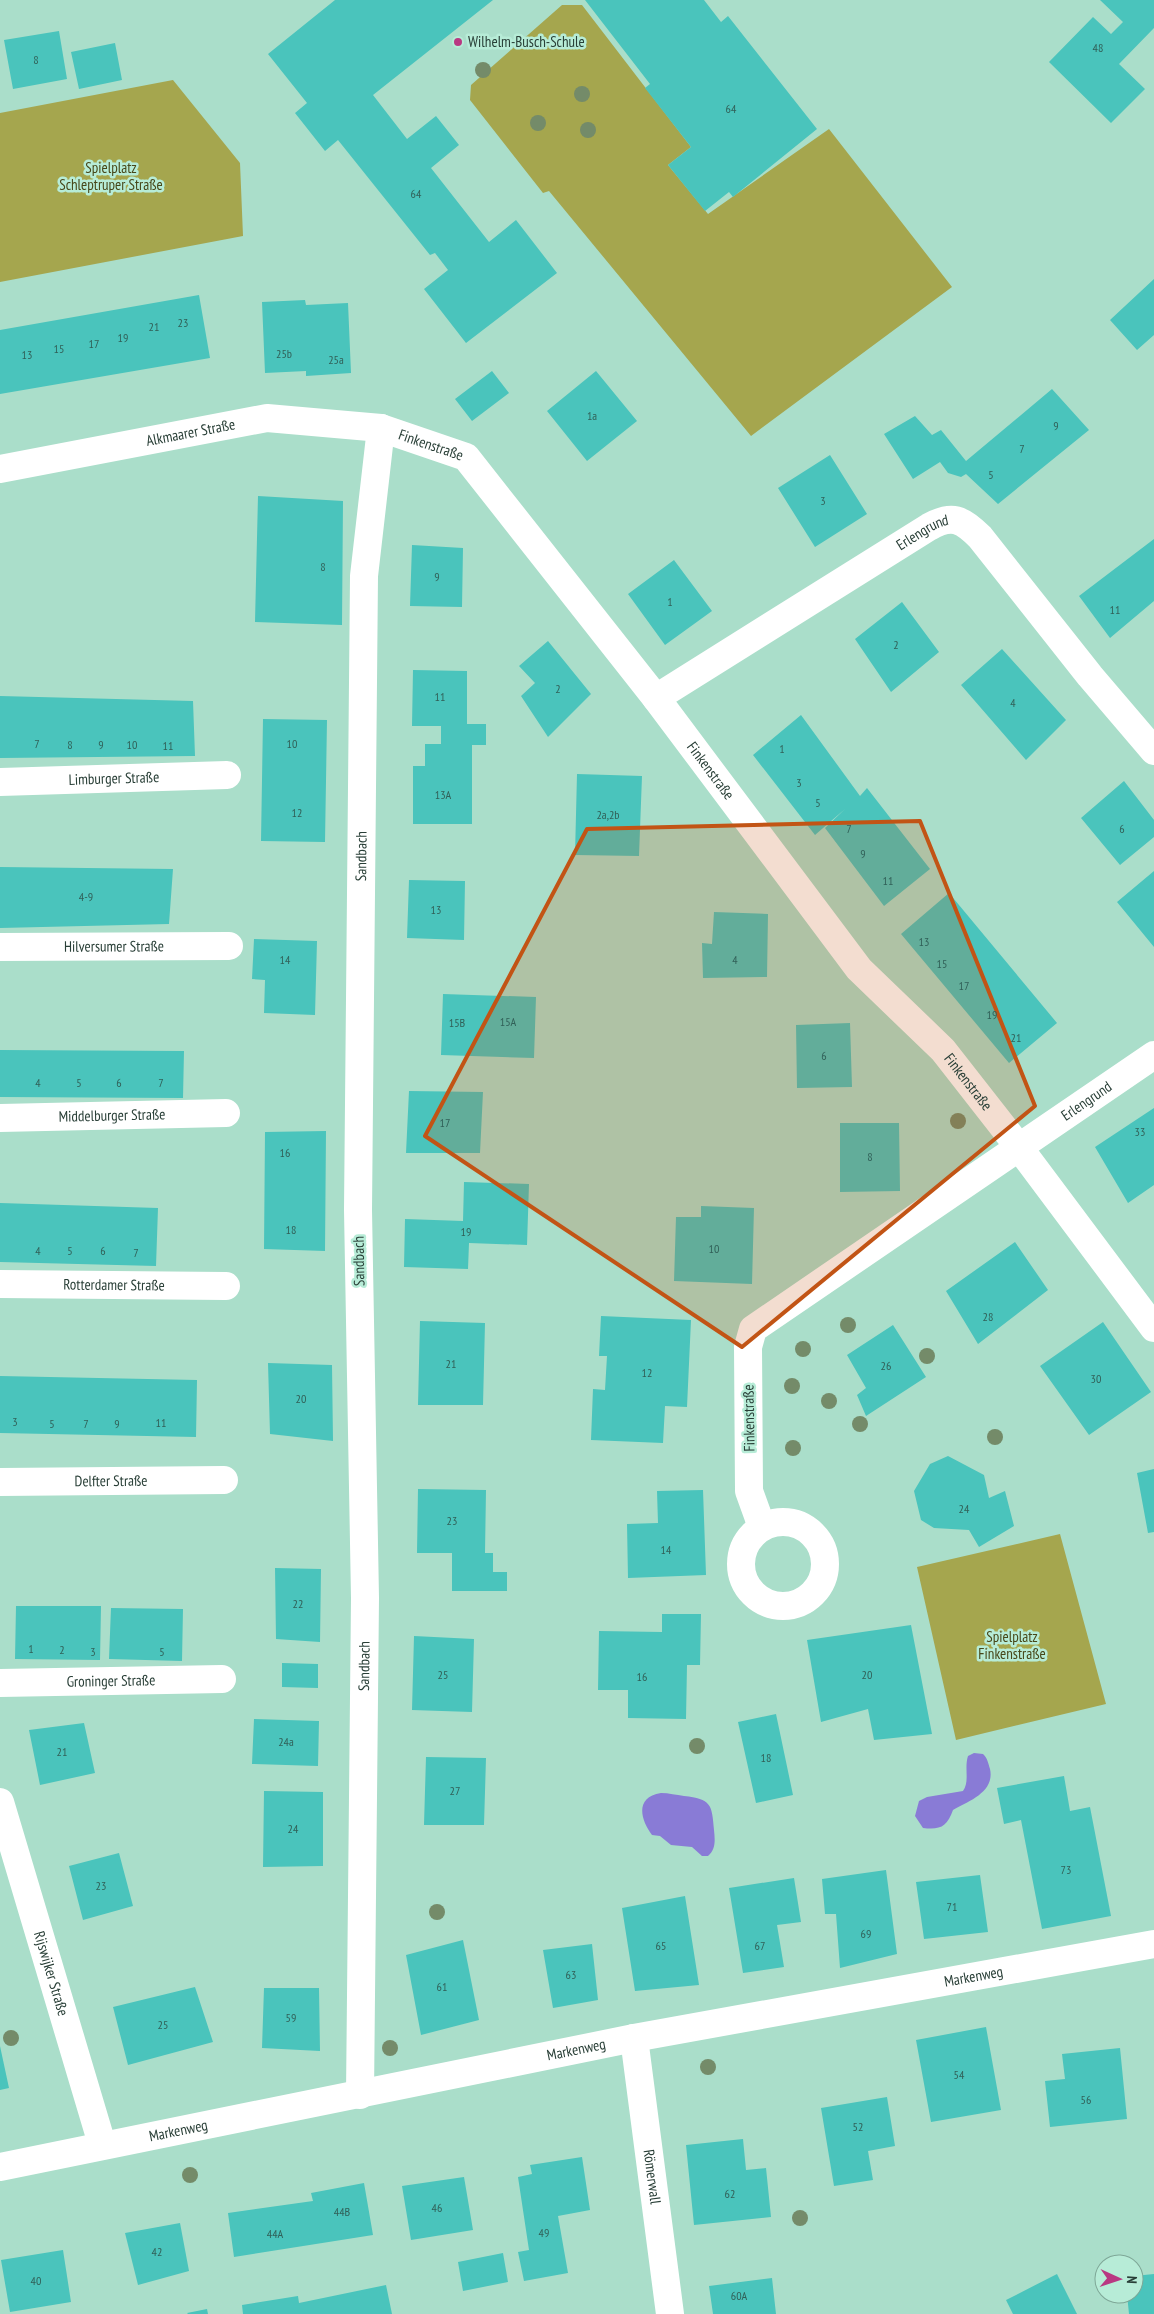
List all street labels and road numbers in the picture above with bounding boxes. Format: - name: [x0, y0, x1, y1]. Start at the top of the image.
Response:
- street label: Alkmaarer Straße: [144, 414, 236, 450]
- street label: Finkenstraße: [396, 425, 466, 464]
- street label: Erlengrund: [893, 510, 950, 554]
- street label: Finkenstraße: [683, 738, 739, 803]
- street label: Limburger Straße: [68, 767, 160, 789]
- street label: Sandbach: [351, 831, 371, 881]
- street label: Hilversumer Straße: [64, 936, 164, 956]
- street label: Finkenstraße: [940, 1049, 997, 1114]
- street label: Erlengrund: [1057, 1077, 1115, 1125]
- street label: Middelburger Straße: [58, 1104, 166, 1126]
- street label: Sandbach: [349, 1236, 368, 1286]
- street label: Rotterdamer Straße: [63, 1275, 165, 1294]
- street label: Finkenstraße: [738, 1384, 759, 1452]
- street label: Delfter Straße: [74, 1471, 148, 1490]
- street label: Sandbach: [354, 1641, 374, 1691]
- street label: Groninger Straße: [66, 1670, 155, 1691]
- street label: Rijswijker Straße: [30, 1929, 73, 2018]
- street label: Markenweg: [942, 1961, 1004, 1991]
- street label: Markenweg: [545, 2034, 607, 2065]
- street label: Markenweg: [147, 2115, 209, 2145]
- street label: Römerwall: [640, 2148, 666, 2206]

